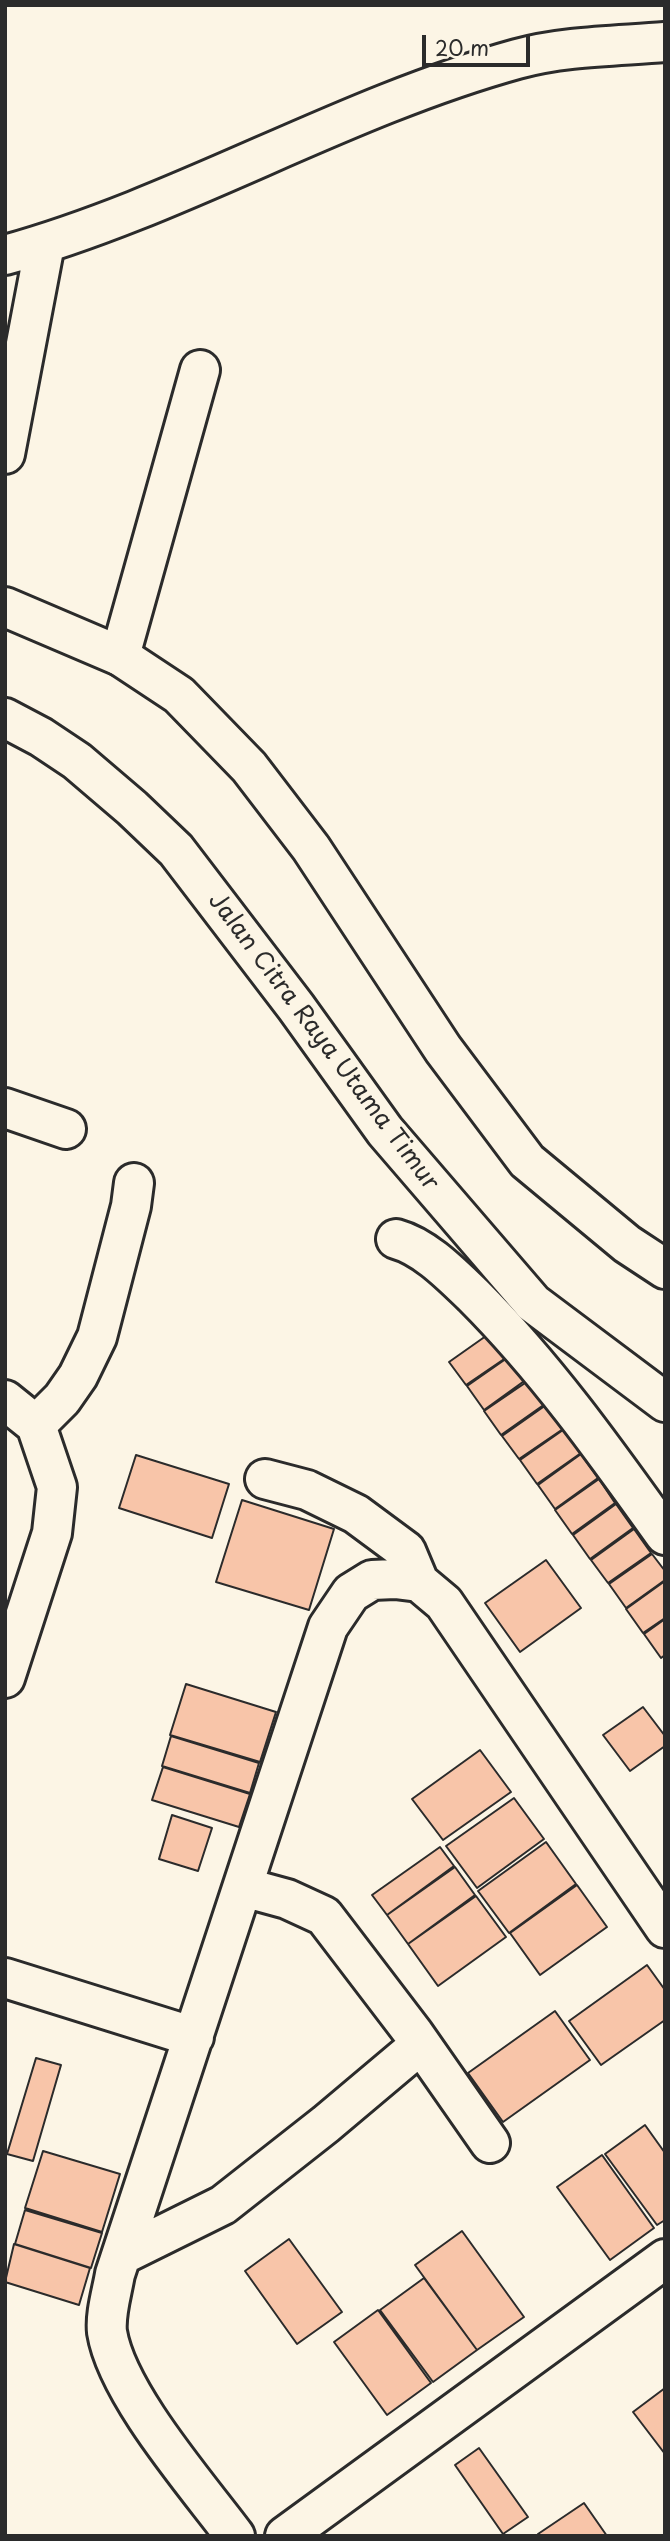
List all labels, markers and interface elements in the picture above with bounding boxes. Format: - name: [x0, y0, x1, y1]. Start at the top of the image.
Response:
- scale bar: [425, 21, 534, 65]
- text: 20 m: [435, 31, 489, 63]
- street label: Jalan Citra Raya Utama Timur: [202, 887, 444, 1197]

